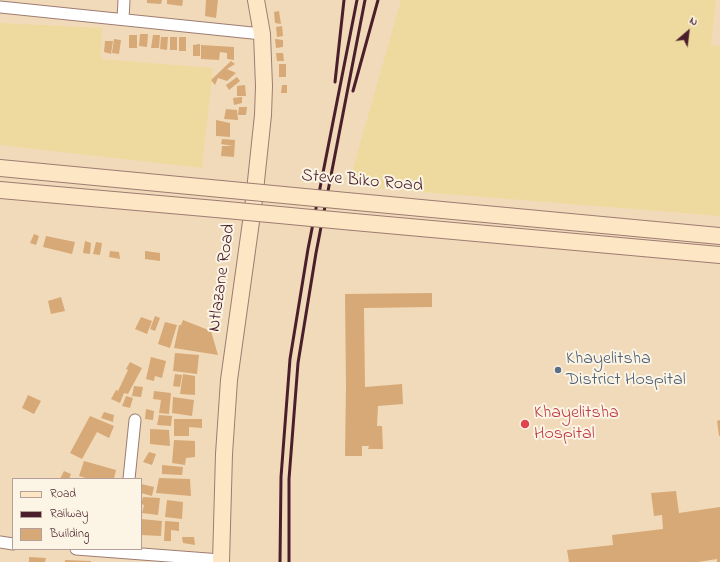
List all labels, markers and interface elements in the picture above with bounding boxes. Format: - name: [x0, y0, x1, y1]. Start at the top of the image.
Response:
- north arrow: [668, 12, 708, 52]
- text: N: [687, 13, 701, 30]
- street label: Steve Biko Road: [300, 166, 424, 198]
- street label: Ntlazane Road: [205, 223, 241, 333]
- place label: Khayelitsha District Hospital: [566, 349, 686, 392]
- marker: Khayelitsha District Hospital: [553, 365, 563, 375]
- place label: Khayelitsha Hospital: [534, 403, 619, 446]
- marker: Khayelitsha Hospital: [519, 418, 531, 430]
- legend: [12, 478, 142, 550]
- text: Road: [50, 485, 76, 503]
- text: Railway: [50, 505, 88, 523]
- text: Building: [50, 525, 89, 543]

